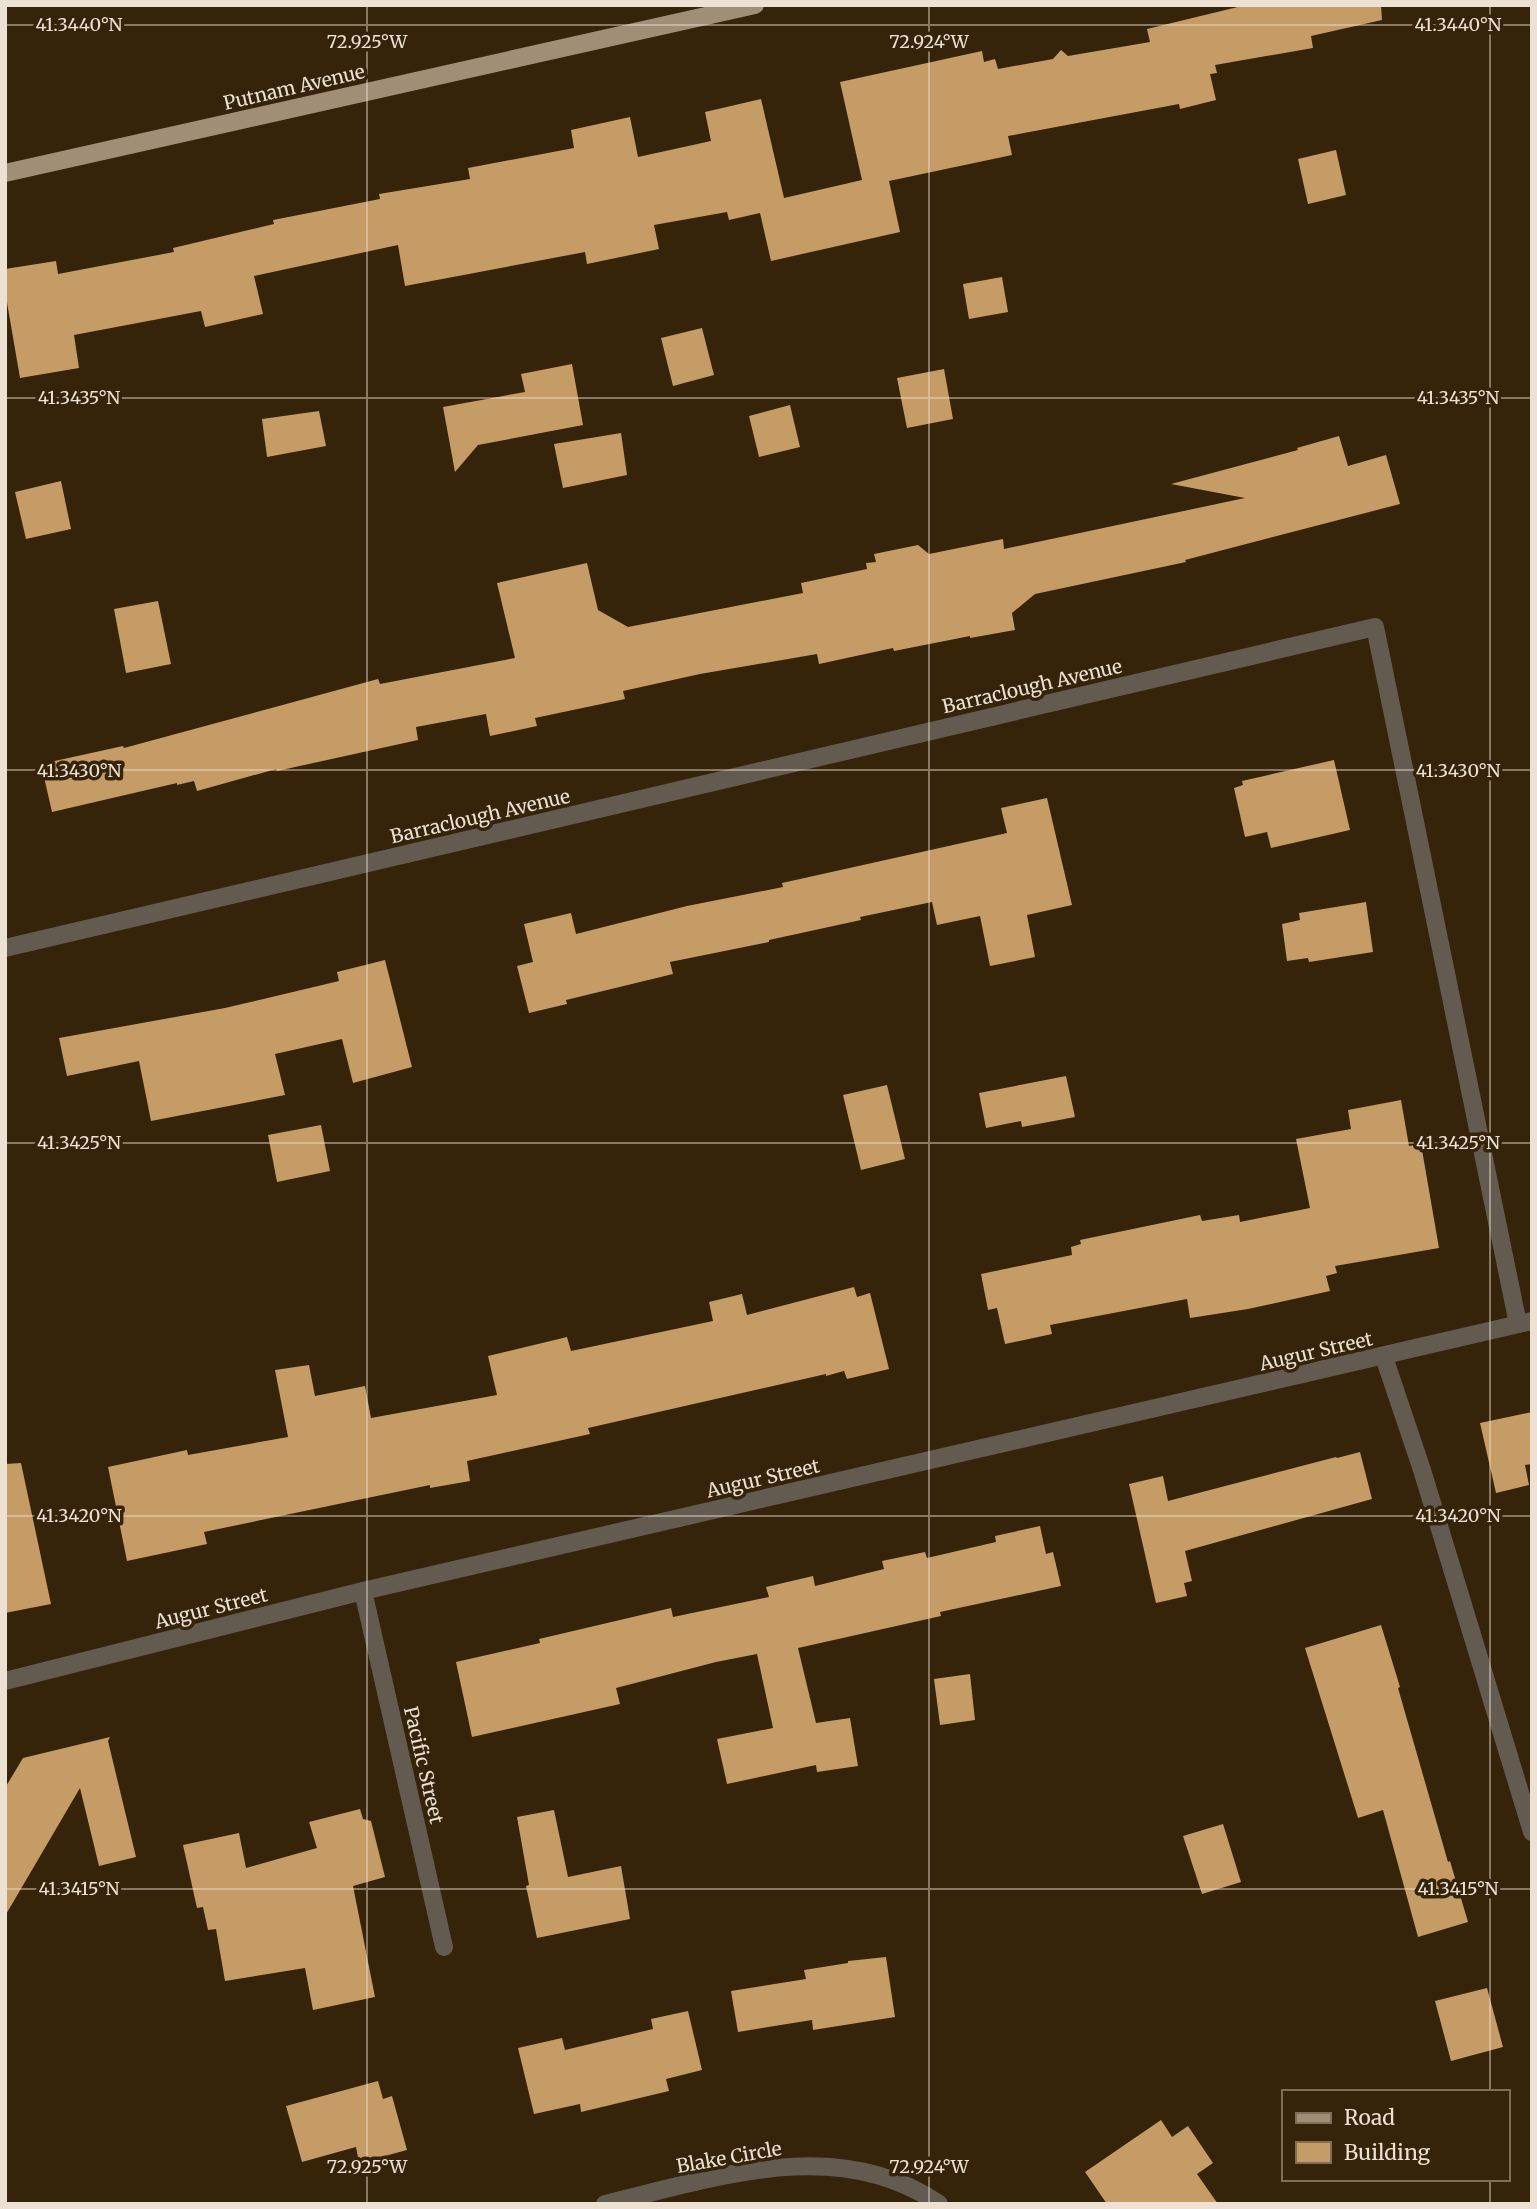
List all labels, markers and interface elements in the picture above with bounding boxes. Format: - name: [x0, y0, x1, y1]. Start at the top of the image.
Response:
- text: 41.3440°N: [35, 13, 123, 36]
- text: 41.3440°N: [1414, 13, 1502, 36]
- text: 72.925°W: [327, 30, 408, 53]
- text: 72.924°W: [889, 30, 970, 53]
- street label: Putnam Avenue: [221, 59, 367, 115]
- text: 41.3435°N: [38, 386, 120, 409]
- text: 41.3435°N: [1417, 386, 1499, 409]
- street label: Barraclough Avenue: [940, 654, 1124, 718]
- text: 41.3430°N: [37, 759, 121, 782]
- text: 41.3430°N: [1416, 759, 1500, 782]
- street label: Barraclough Avenue: [388, 784, 572, 848]
- text: 41.3425°N: [37, 1131, 121, 1154]
- text: 41.3425°N: [1416, 1131, 1500, 1154]
- street label: Augur Street: [1256, 1326, 1376, 1376]
- street label: Augur Street: [703, 1453, 823, 1503]
- text: 41.3420°N: [36, 1504, 122, 1527]
- text: 41.3420°N: [1415, 1504, 1501, 1527]
- street label: Augur Street: [151, 1582, 270, 1634]
- street label: Pacific Street: [399, 1704, 449, 1827]
- text: 41.3415°N: [39, 1877, 120, 1900]
- text: 41.3415°N: [1418, 1877, 1499, 1900]
- legend: [1282, 2090, 1509, 2181]
- text: Road: [1344, 2104, 1395, 2131]
- street label: Blake Circle: [675, 2136, 784, 2178]
- text: Building: [1344, 2139, 1431, 2166]
- text: 72.925°W: [327, 2155, 408, 2178]
- text: 72.924°W: [889, 2155, 970, 2178]

